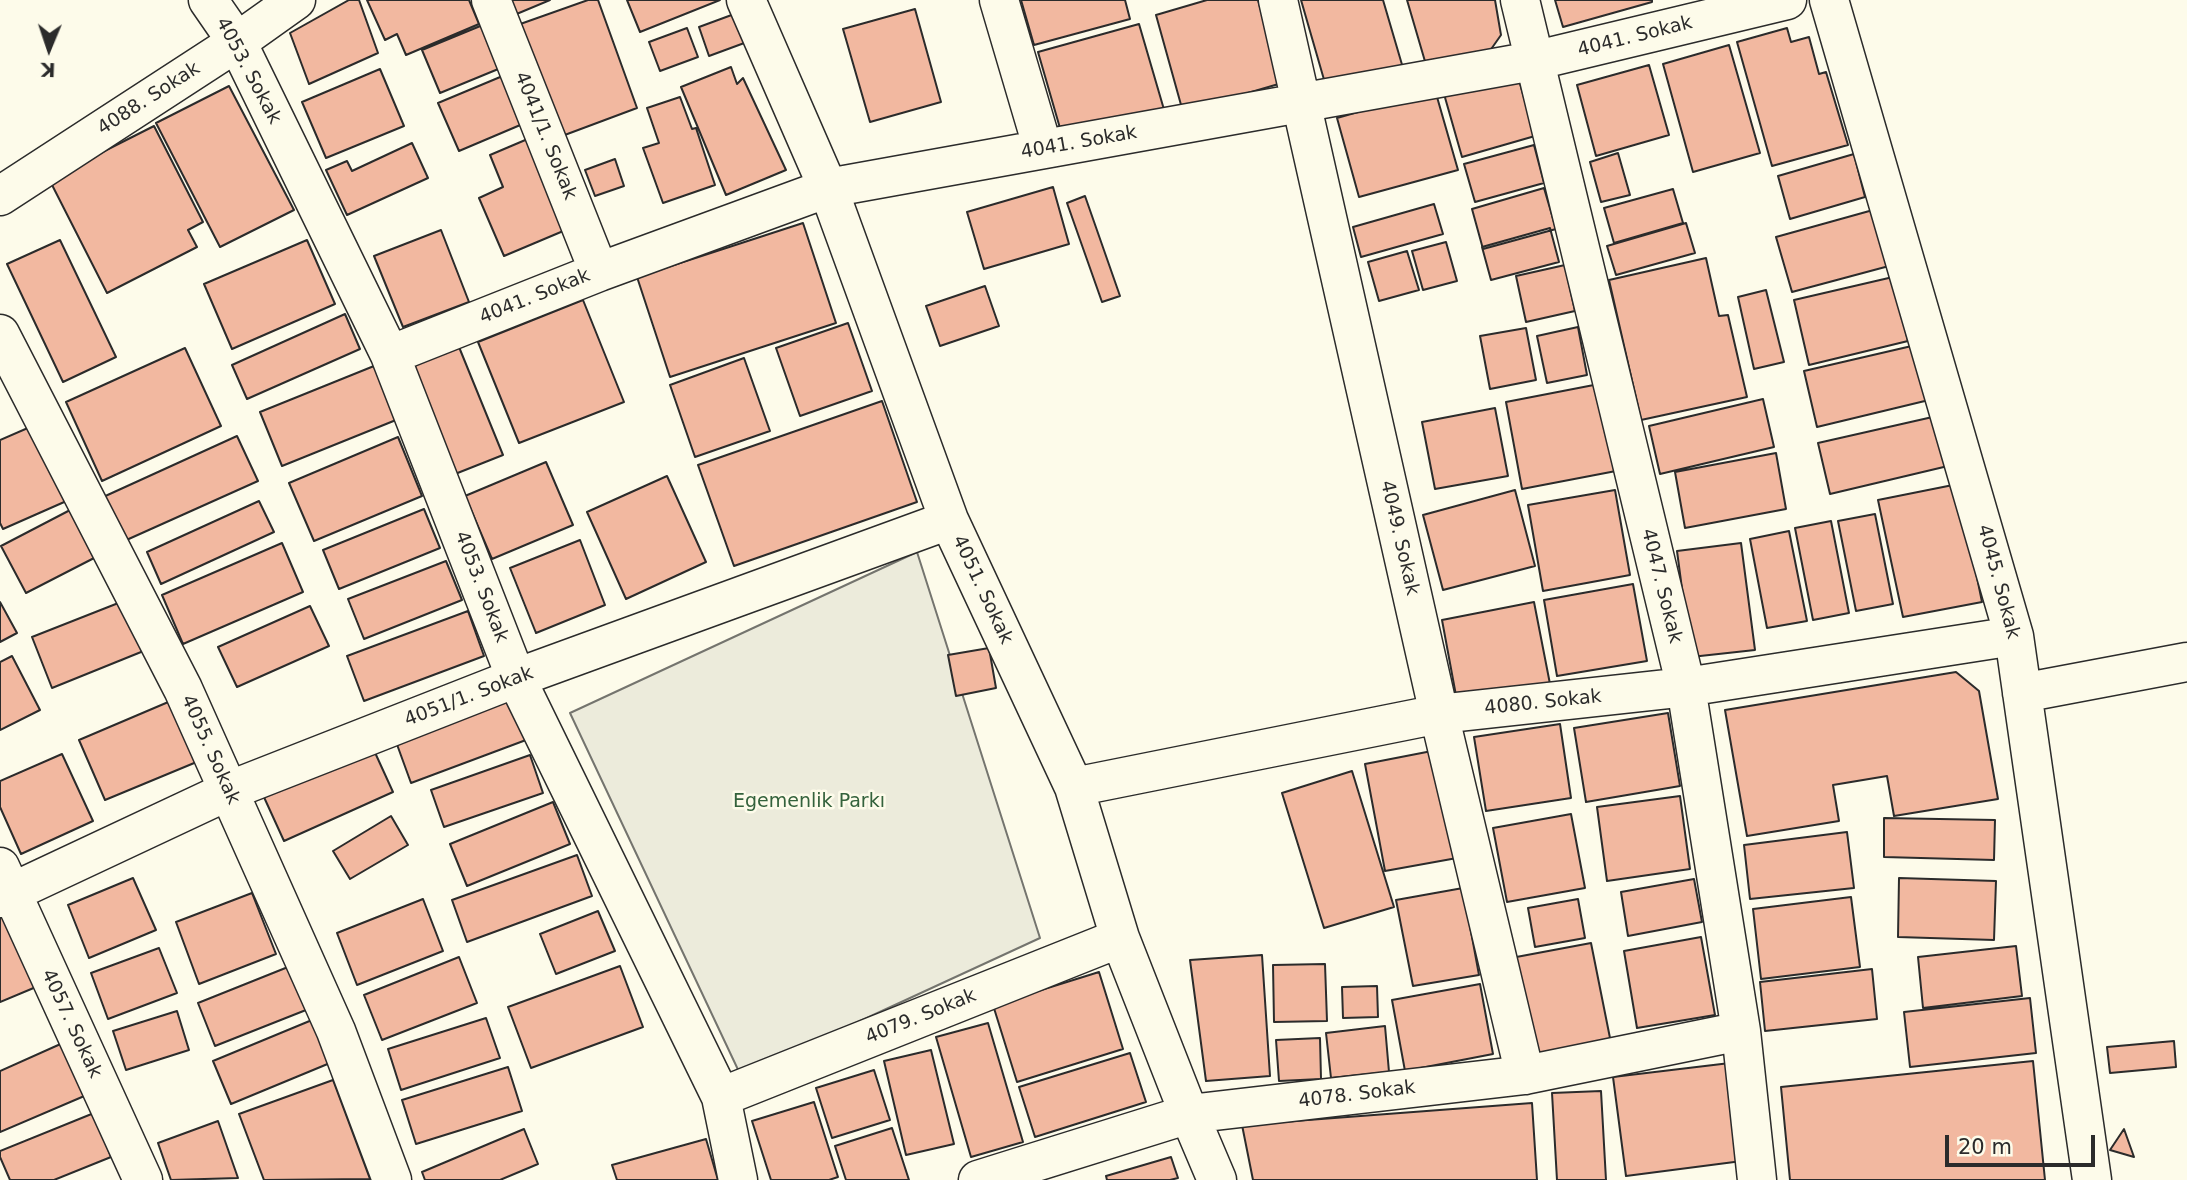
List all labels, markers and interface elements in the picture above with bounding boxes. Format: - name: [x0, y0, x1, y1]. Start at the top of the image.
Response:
- street label: 4041. Sokak: [1575, 12, 1695, 62]
- north arrow: [14, 14, 84, 84]
- street label: 4053. Sokak: [210, 14, 286, 128]
- street label: 4088. Sokak: [94, 57, 204, 141]
- text: K: [41, 59, 56, 81]
- street label: 4041/1. Sokak: [509, 69, 581, 203]
- street label: 4041. Sokak: [1019, 122, 1139, 164]
- street label: 4041. Sokak: [476, 264, 594, 330]
- street label: 4049. Sokak: [1375, 478, 1423, 598]
- street label: 4045. Sokak: [1972, 522, 2024, 642]
- street label: 4047. Sokak: [1636, 526, 1686, 646]
- street label: 4053. Sokak: [449, 528, 513, 646]
- street label: 4051. Sokak: [947, 532, 1017, 648]
- street label: 4051/1. Sokak: [401, 662, 537, 732]
- street label: 4080. Sokak: [1483, 686, 1603, 720]
- street label: 4055. Sokak: [176, 692, 244, 808]
- park label: Egemenlik Parkı: [733, 791, 885, 813]
- street label: 4057. Sokak: [36, 966, 106, 1082]
- street label: 4079. Sokak: [862, 984, 980, 1050]
- street label: 4078. Sokak: [1297, 1077, 1417, 1113]
- scale bar: [1949, 1120, 2100, 1164]
- text: 20 m: [1958, 1135, 2012, 1159]

